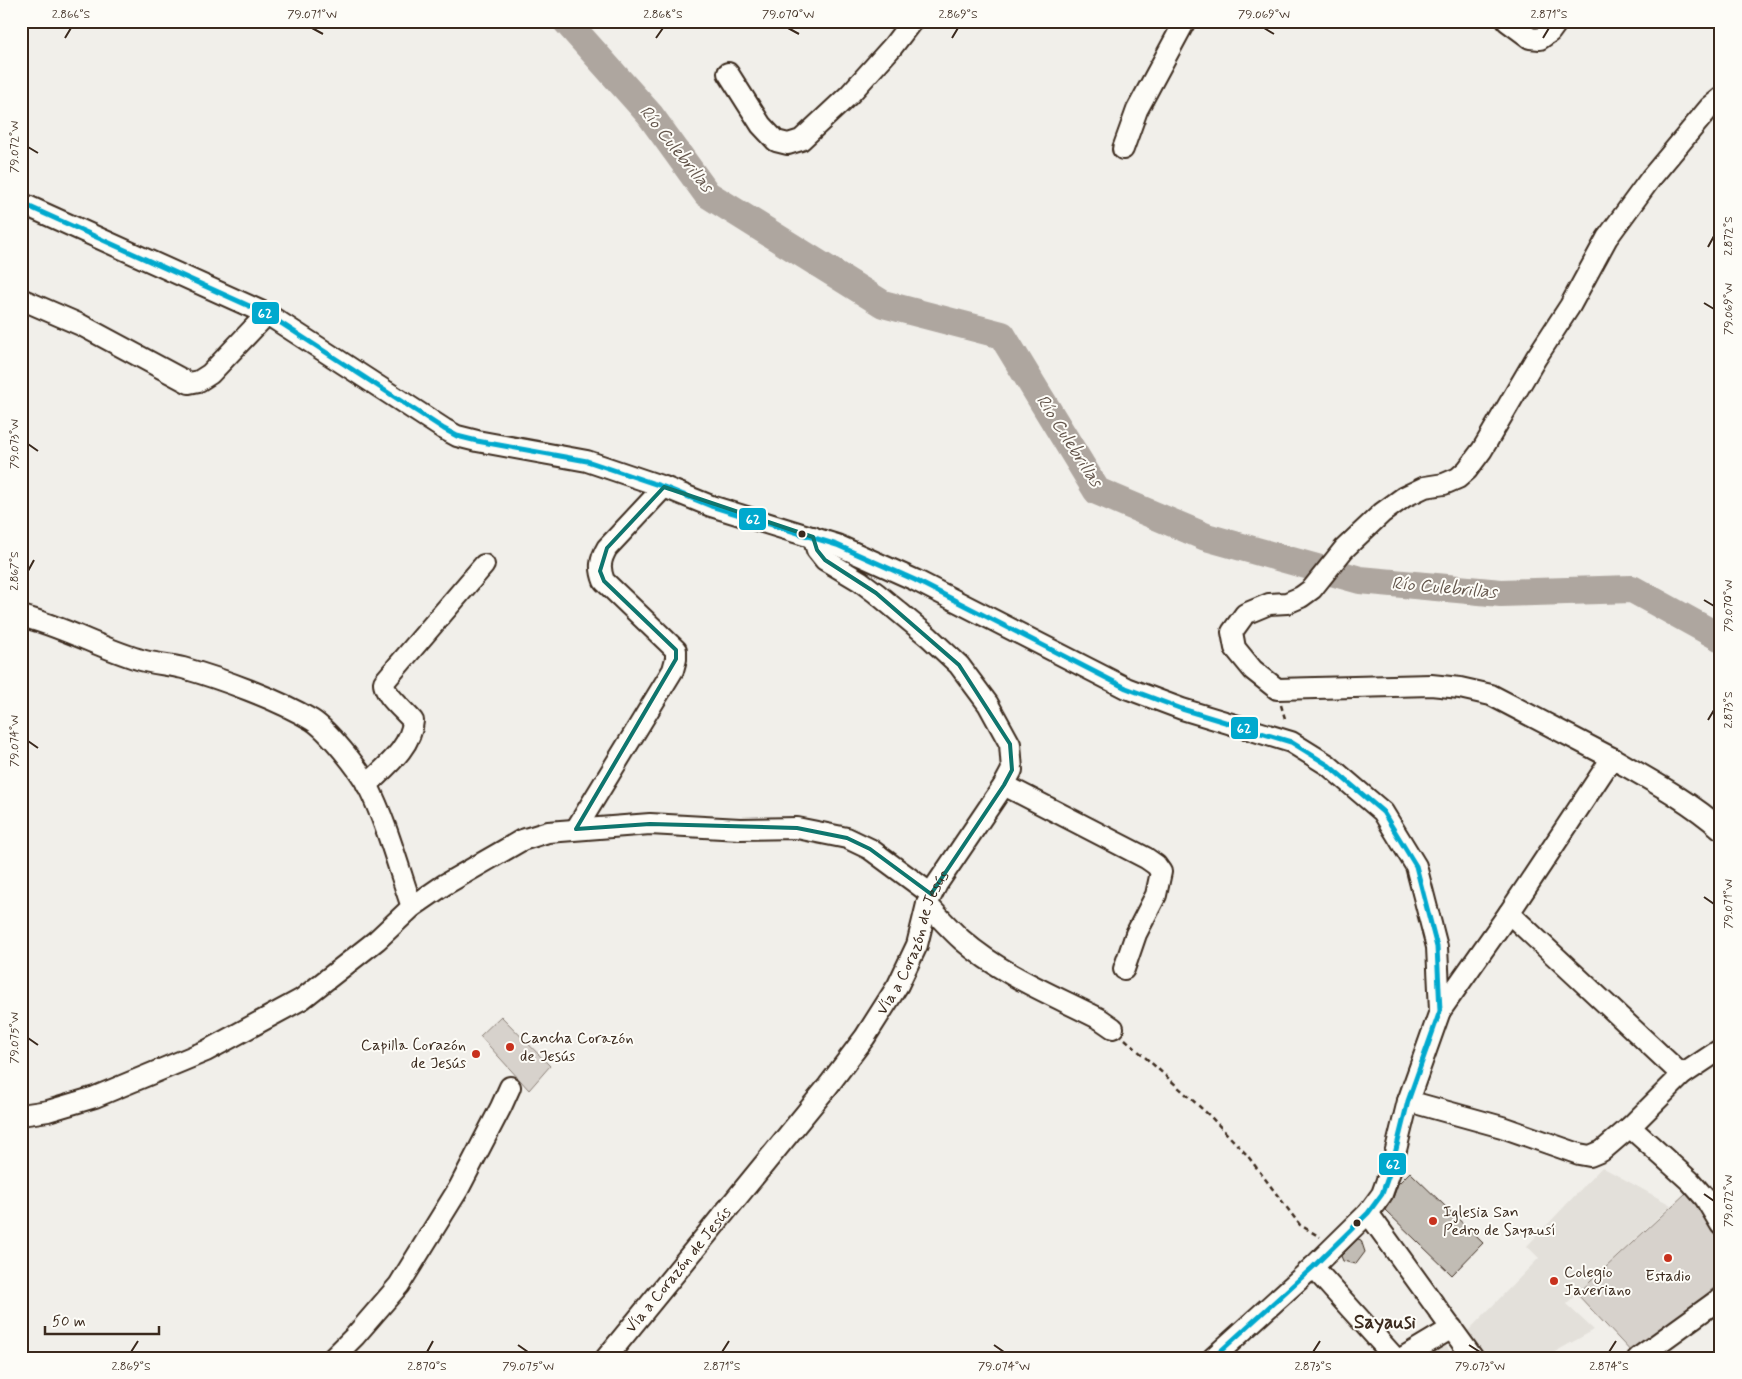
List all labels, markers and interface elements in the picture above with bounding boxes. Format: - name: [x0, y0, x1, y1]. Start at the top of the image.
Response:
- text: 2.866°S: [52, 7, 91, 23]
- text: 79.071°W: [287, 7, 337, 23]
- text: 2.868°S: [643, 7, 683, 23]
- text: 79.070°W: [762, 7, 814, 23]
- text: 2.869°S: [938, 7, 978, 23]
- text: 79.069°W: [1238, 7, 1290, 23]
- text: 2.871°S: [1531, 7, 1568, 23]
- water label: Río Culebrillas: [633, 100, 720, 199]
- text: 79.072°W: [7, 121, 23, 173]
- text: 2.872°S: [1721, 216, 1737, 256]
- text: 79.069°W: [1721, 283, 1737, 335]
- line badge: 62: [251, 301, 280, 325]
- text: 62: [258, 305, 272, 323]
- water label: Río Culebrillas: [1030, 390, 1109, 493]
- text: 79.073°W: [7, 419, 23, 469]
- line badge: 62: [738, 507, 767, 531]
- text: 62: [746, 511, 760, 529]
- unlabelled marker: [797, 529, 807, 539]
- text: 2.867°S: [7, 551, 23, 591]
- water label: Río Culebrillas: [1390, 571, 1500, 605]
- text: 79.070°W: [1721, 580, 1737, 632]
- text: 2.873°S: [1721, 691, 1737, 729]
- text: 79.074°W: [7, 715, 23, 767]
- line badge: 62: [1230, 716, 1259, 740]
- text: 62: [1237, 720, 1251, 738]
- street label: Vía a Corazón de Jesús: [871, 866, 954, 1019]
- text: 79.071°W: [1721, 879, 1737, 929]
- text: 79.075°W: [7, 1012, 23, 1064]
- place label: Cancha Corazón de Jesús: [520, 1028, 634, 1067]
- place label: Capilla Corazón de Jesús: [361, 1035, 466, 1074]
- marker: Cancha Corazón de Jesús: [504, 1041, 516, 1053]
- marker: Capilla Corazón de Jesús: [470, 1048, 482, 1060]
- line badge: 62: [1378, 1152, 1407, 1176]
- text: 62: [1386, 1156, 1400, 1174]
- text: 79.072°W: [1721, 1175, 1737, 1227]
- street label: Vía a Corazón de Jesús: [620, 1202, 736, 1337]
- place label: Iglesia San Pedro de Sayausí: [1443, 1202, 1556, 1241]
- marker: Iglesia San Pedro de Sayausí: [1427, 1215, 1439, 1227]
- unlabelled marker: [1352, 1218, 1362, 1228]
- marker: Estadio: [1662, 1252, 1674, 1264]
- place label: Colegio Javeriano: [1564, 1262, 1631, 1301]
- place label: Estadio: [1645, 1266, 1691, 1287]
- marker: Colegio Javeriano: [1548, 1275, 1560, 1287]
- scale bar: [45, 1304, 159, 1336]
- district label: Sayausi: [1354, 1310, 1416, 1335]
- text: 50 m: [52, 1312, 86, 1332]
- text: 2.869°S: [111, 1359, 151, 1375]
- text: 2.870°S: [407, 1359, 447, 1375]
- text: 79.075°W: [502, 1359, 554, 1375]
- text: 2.871°S: [704, 1359, 741, 1375]
- text: 79.074°W: [978, 1359, 1030, 1375]
- text: 2.873°S: [1294, 1359, 1332, 1375]
- text: 79.073°W: [1455, 1359, 1505, 1375]
- text: 2.874°S: [1589, 1359, 1629, 1375]

